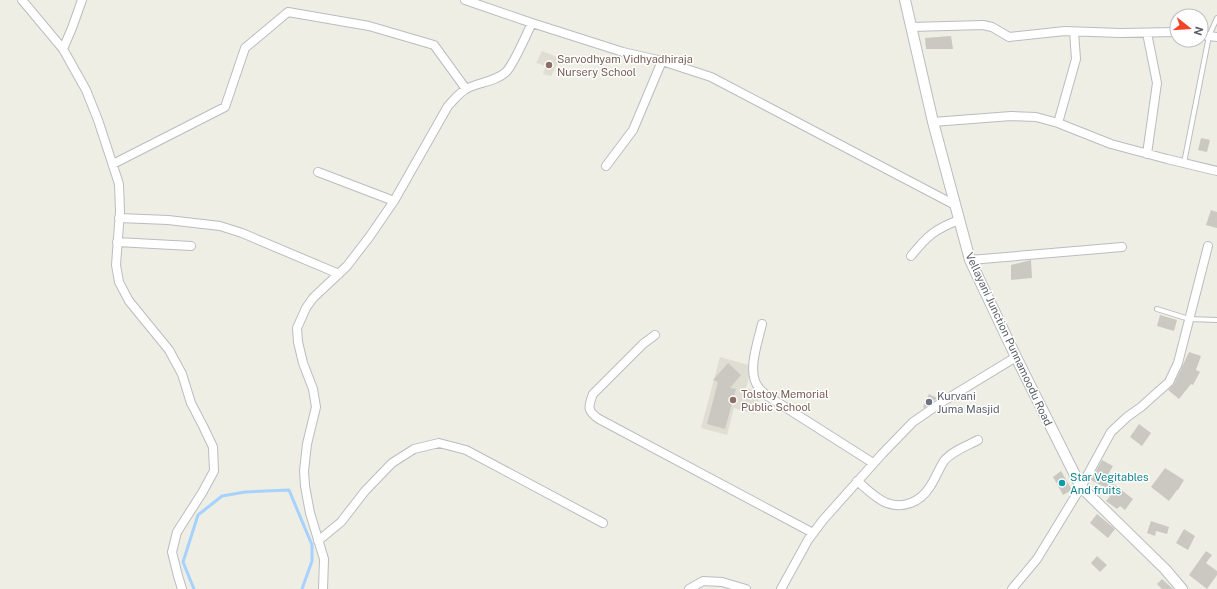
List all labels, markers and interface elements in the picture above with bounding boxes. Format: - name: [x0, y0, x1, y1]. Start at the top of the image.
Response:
- north arrow: [1169, 8, 1209, 48]
- text: N: [1192, 25, 1206, 37]
- place label: Sarvodhyam Vidhyadhiraja Nursery School: [557, 53, 693, 78]
- marker: Sarvodhyam Vidhyadhiraja Nursery School: [544, 60, 554, 70]
- street label: Vellayani Junction Punnamoodu Road: [963, 250, 1055, 428]
- place label: Tolstoy Memorial Public School: [741, 388, 828, 413]
- place label: Kurvani Juma Masjid: [937, 390, 1000, 415]
- marker: Tolstoy Memorial Public School: [728, 395, 738, 405]
- marker: Kurvani Juma Masjid: [924, 397, 934, 407]
- place label: Star Vegitables And fruits: [1070, 471, 1149, 496]
- marker: Star Vegitables And fruits: [1057, 478, 1067, 488]

